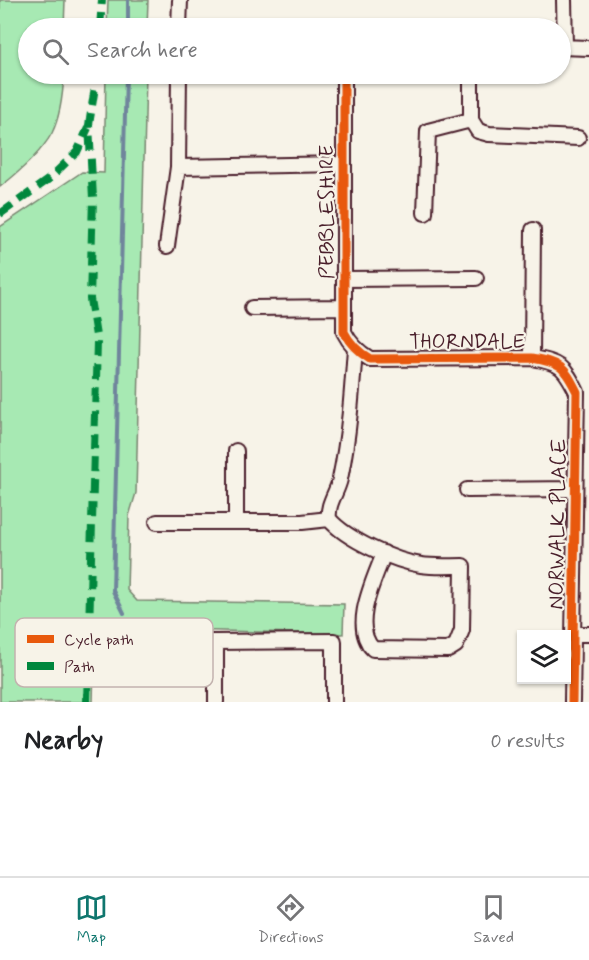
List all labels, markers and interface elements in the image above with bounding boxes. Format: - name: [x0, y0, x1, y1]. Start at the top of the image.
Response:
- search box: [18, 18, 571, 84]
- icon: search: [39, 35, 72, 68]
- text: Search here: [87, 37, 198, 65]
- street label: PEBBLESHIRE: [313, 145, 341, 279]
- street label: THORNDALE: [409, 328, 525, 356]
- street label: NORWALK PLACE: [543, 438, 573, 610]
- legend: [15, 618, 213, 687]
- text: Cycle path: [64, 630, 134, 651]
- map controls: [517, 630, 571, 684]
- button: layers: [517, 630, 571, 684]
- text: Path: [64, 657, 95, 678]
- text: Nearby: [24, 724, 103, 758]
- text: 0 results: [491, 728, 565, 755]
- tab: Map: [75, 891, 108, 948]
- tab: Directions: [258, 891, 324, 948]
- tab: Saved: [474, 891, 514, 948]

